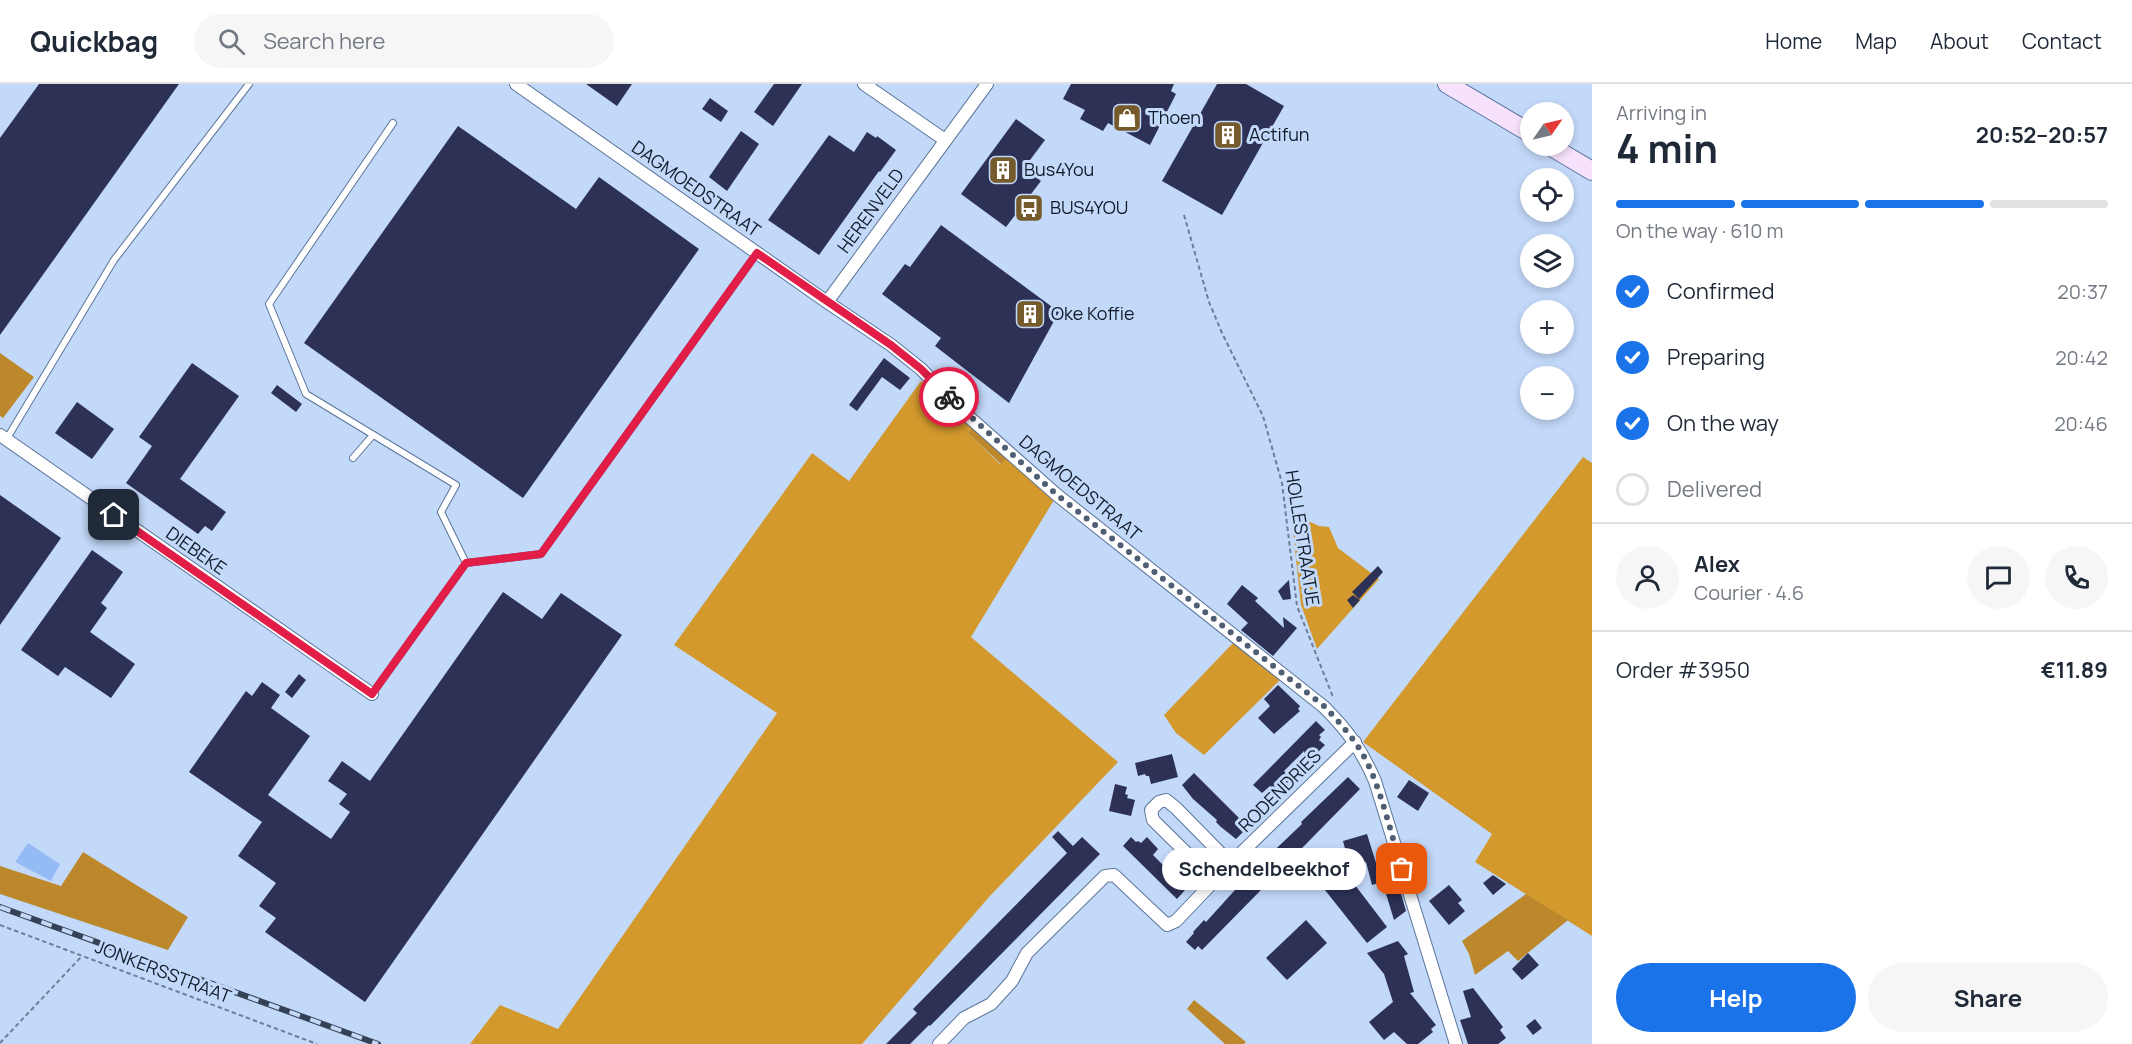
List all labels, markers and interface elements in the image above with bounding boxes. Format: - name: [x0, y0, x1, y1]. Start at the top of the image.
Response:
- search box: [194, 14, 614, 68]
- text: Quickbag: [30, 22, 158, 60]
- icon: search: [215, 25, 248, 58]
- text: Search here: [263, 26, 385, 56]
- text: Home: [1765, 27, 1822, 55]
- text: Map: [1855, 27, 1897, 55]
- text: About: [1930, 27, 1989, 55]
- text: Contact: [2022, 27, 2102, 55]
- text: Arriving in: [1616, 99, 1707, 126]
- shop icon: Thoen: [1111, 102, 1143, 134]
- north arrow: [1520, 102, 1574, 156]
- map controls: [1520, 102, 1574, 420]
- place label: Thoen: [1148, 105, 1201, 129]
- building icon: Actifun: [1212, 119, 1244, 151]
- text: 20:52–20:57: [1976, 120, 2108, 150]
- text: 4 min: [1616, 121, 1718, 175]
- place label: Actifun: [1249, 122, 1310, 146]
- street label: DAGMOEDSTRAAT: [627, 135, 766, 242]
- building icon: Bus4You: [987, 154, 1019, 186]
- place label: Bus4You: [1024, 157, 1094, 181]
- street label: HERENVELD: [831, 163, 909, 257]
- button: locate: [1520, 168, 1574, 222]
- bus stop icon: BUS4YOU: [1013, 192, 1045, 224]
- place label: BUS4YOU: [1050, 195, 1128, 219]
- text: On the way · 610 m: [1616, 217, 1783, 244]
- button: layers: [1520, 234, 1574, 288]
- icon: check: [1616, 275, 1649, 308]
- text: Confirmed: [1667, 276, 1775, 306]
- text: 20:37: [2057, 278, 2108, 305]
- building icon: Oke Koffie: [1014, 298, 1046, 330]
- button: +: [1520, 300, 1574, 354]
- place label: Oke Koffie: [1051, 301, 1134, 325]
- icon: check: [1616, 341, 1649, 374]
- text: Preparing: [1667, 342, 1765, 372]
- text: 20:42: [2055, 344, 2108, 371]
- button: −: [1520, 366, 1574, 420]
- courier: [919, 367, 979, 427]
- icon: bike: [933, 381, 966, 414]
- icon: check: [1616, 407, 1649, 440]
- text: On the way: [1667, 408, 1779, 438]
- text: 20:46: [2054, 410, 2108, 437]
- street label: DAGMOEDSTRAAT: [1015, 429, 1147, 546]
- street label: HOLLESTRAATJE: [1280, 468, 1326, 607]
- text: Delivered: [1667, 474, 1762, 504]
- pin: [88, 489, 139, 540]
- icon: home: [97, 498, 130, 531]
- street label: DIEBEKE: [162, 521, 232, 580]
- button: person: [1616, 546, 1679, 609]
- button: chat: [1967, 546, 2030, 609]
- button: phone: [2045, 546, 2108, 609]
- text: Alex: [1694, 549, 1740, 579]
- text: Courier · 4.6: [1694, 579, 1804, 606]
- text: Order #3950: [1616, 655, 1750, 685]
- text: €11.89: [2041, 655, 2108, 685]
- street label: RODENDRIES: [1233, 744, 1326, 837]
- pin: [1376, 843, 1427, 894]
- callout: Schendelbeekhof: [1162, 848, 1366, 890]
- icon: bag: [1385, 852, 1418, 885]
- text: Schendelbeekhof: [1179, 855, 1349, 882]
- street label: JONKERSSTRAAT: [92, 934, 235, 1008]
- button: Help: [1616, 963, 1856, 1032]
- button: Share: [1868, 963, 2108, 1032]

